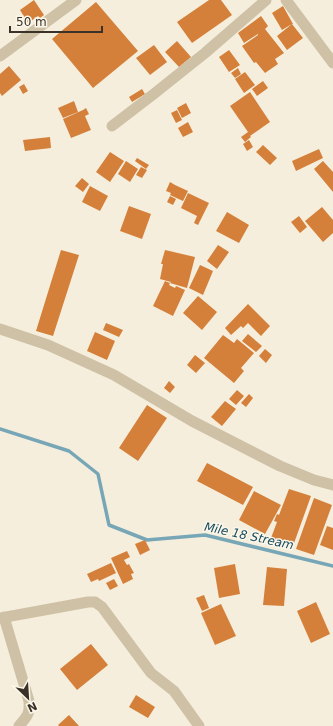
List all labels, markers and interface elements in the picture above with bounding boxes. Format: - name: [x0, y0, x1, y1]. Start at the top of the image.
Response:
- scale bar: [10, 8, 102, 34]
- text: 50 m: [16, 15, 47, 29]
- water label: Mile 18 Stream: [203, 520, 295, 552]
- north arrow: [8, 678, 48, 718]
- text: N: [25, 699, 39, 714]

